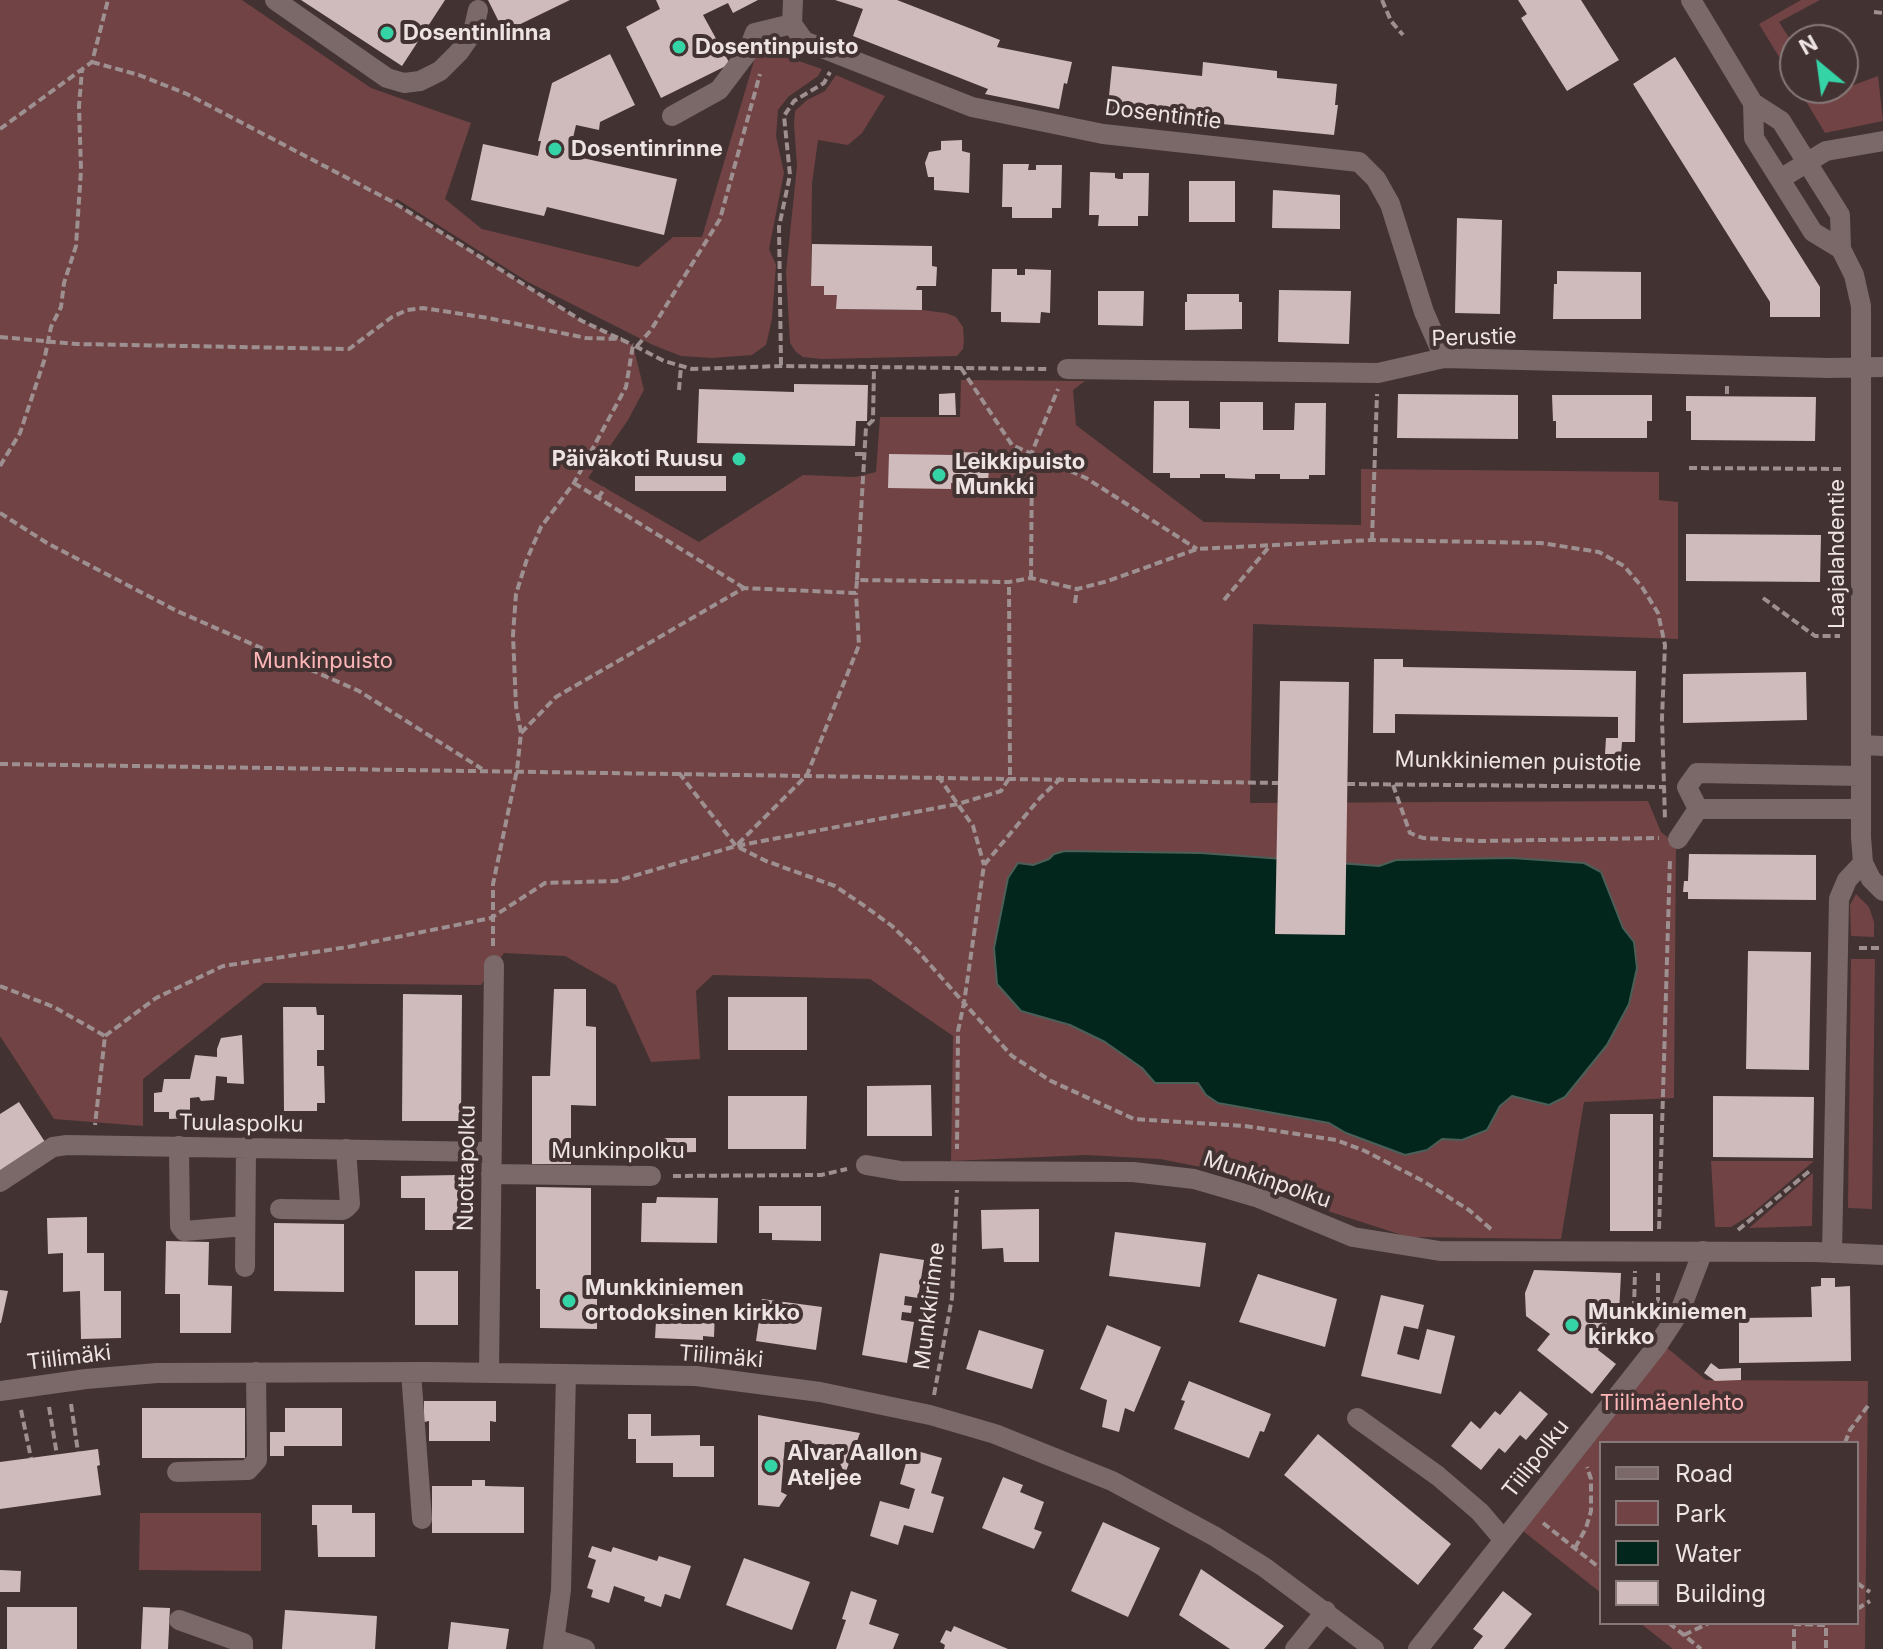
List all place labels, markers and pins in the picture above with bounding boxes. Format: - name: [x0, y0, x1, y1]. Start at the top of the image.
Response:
- place label: Dosentinlinna: [403, 20, 551, 46]
- marker: Dosentinlinna: [378, 24, 396, 42]
- place label: Dosentinpuisto: [695, 34, 858, 60]
- marker: Dosentinpuisto: [670, 38, 688, 56]
- place label: Dosentinrinne: [571, 136, 723, 162]
- marker: Dosentinrinne: [546, 140, 564, 158]
- place label: Päiväkoti Ruusu: [552, 446, 723, 472]
- place label: Leikkipuisto Munkki: [955, 449, 1085, 500]
- marker: Päiväkoti Ruusu: [730, 450, 748, 468]
- marker: Leikkipuisto Munkki: [930, 466, 948, 484]
- place label: Munkkiniemen ortodoksinen kirkko: [585, 1275, 800, 1326]
- marker: Munkkiniemen ortodoksinen kirkko: [560, 1292, 578, 1310]
- place label: Munkkiniemen kirkko: [1588, 1299, 1747, 1350]
- marker: Munkkiniemen kirkko: [1563, 1316, 1581, 1334]
- place label: Alvar Aallon Ateljee: [787, 1440, 918, 1492]
- marker: Alvar Aallon Ateljee: [762, 1457, 780, 1475]

